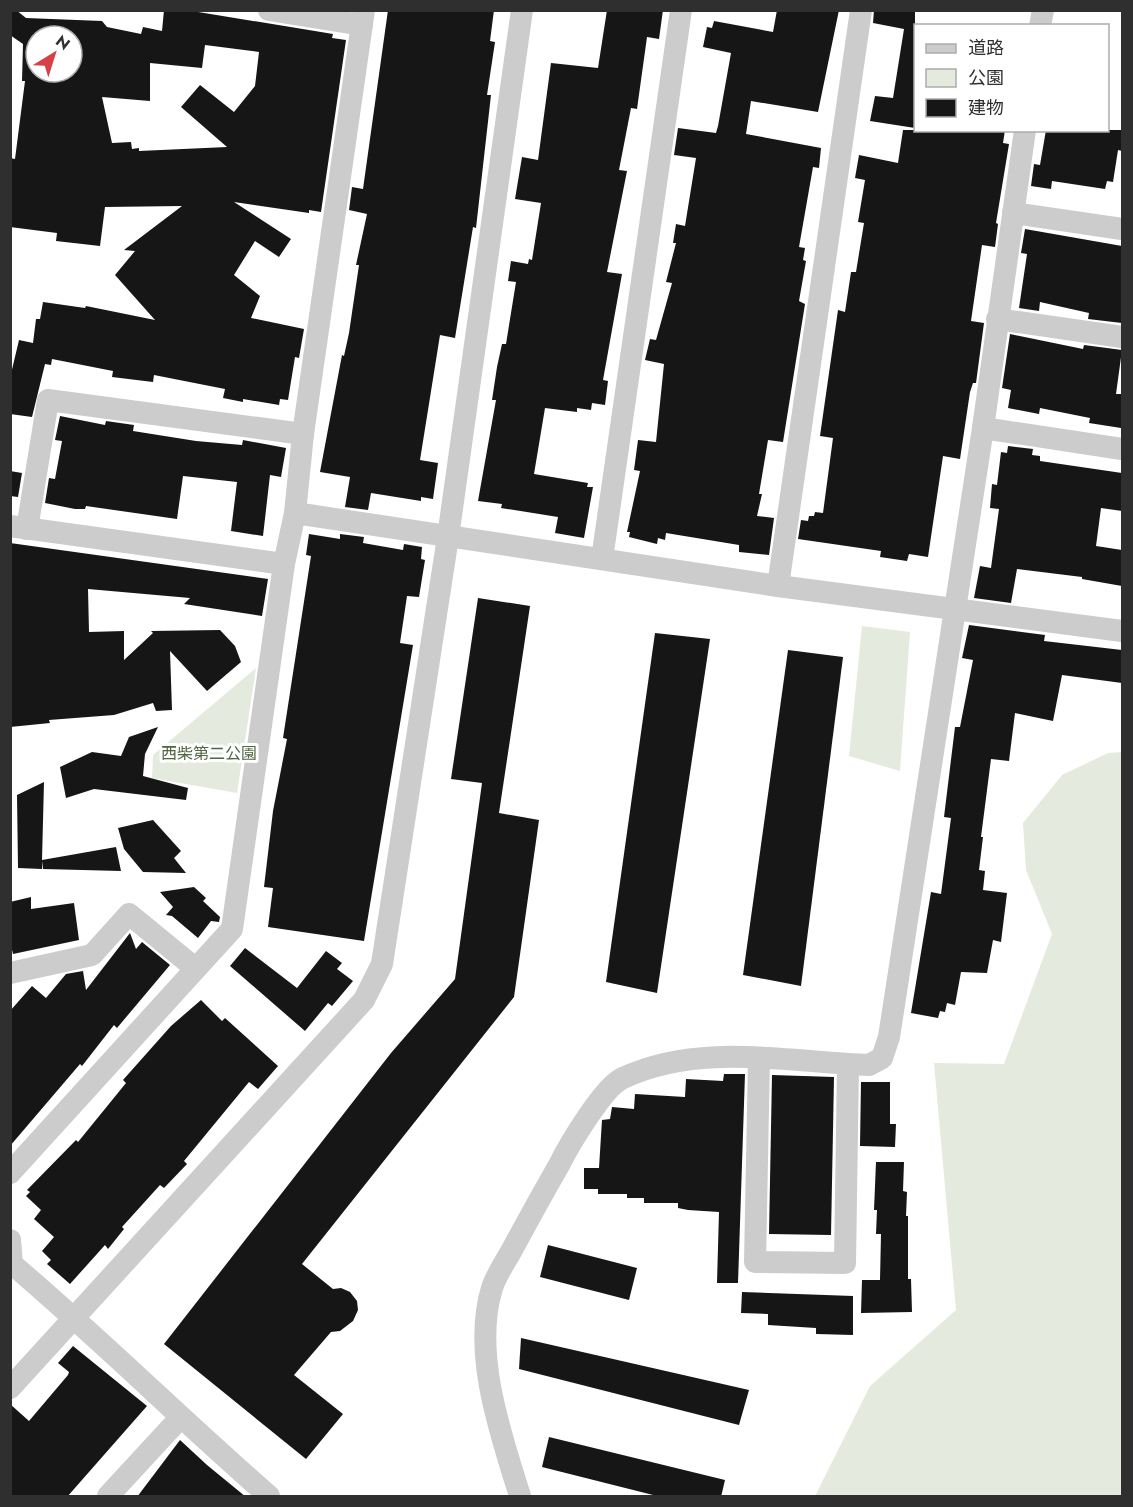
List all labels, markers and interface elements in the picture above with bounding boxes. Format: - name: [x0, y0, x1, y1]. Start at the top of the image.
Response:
- north arrow: [24, 24, 84, 84]
- legend: [914, 24, 1109, 132]
- text: N: [51, 30, 75, 56]
- text: 道路: [968, 35, 1004, 61]
- text: 公園: [968, 65, 1004, 91]
- text: 建物: [968, 95, 1004, 121]
- park label: 西柴第二公園: [161, 742, 257, 765]

